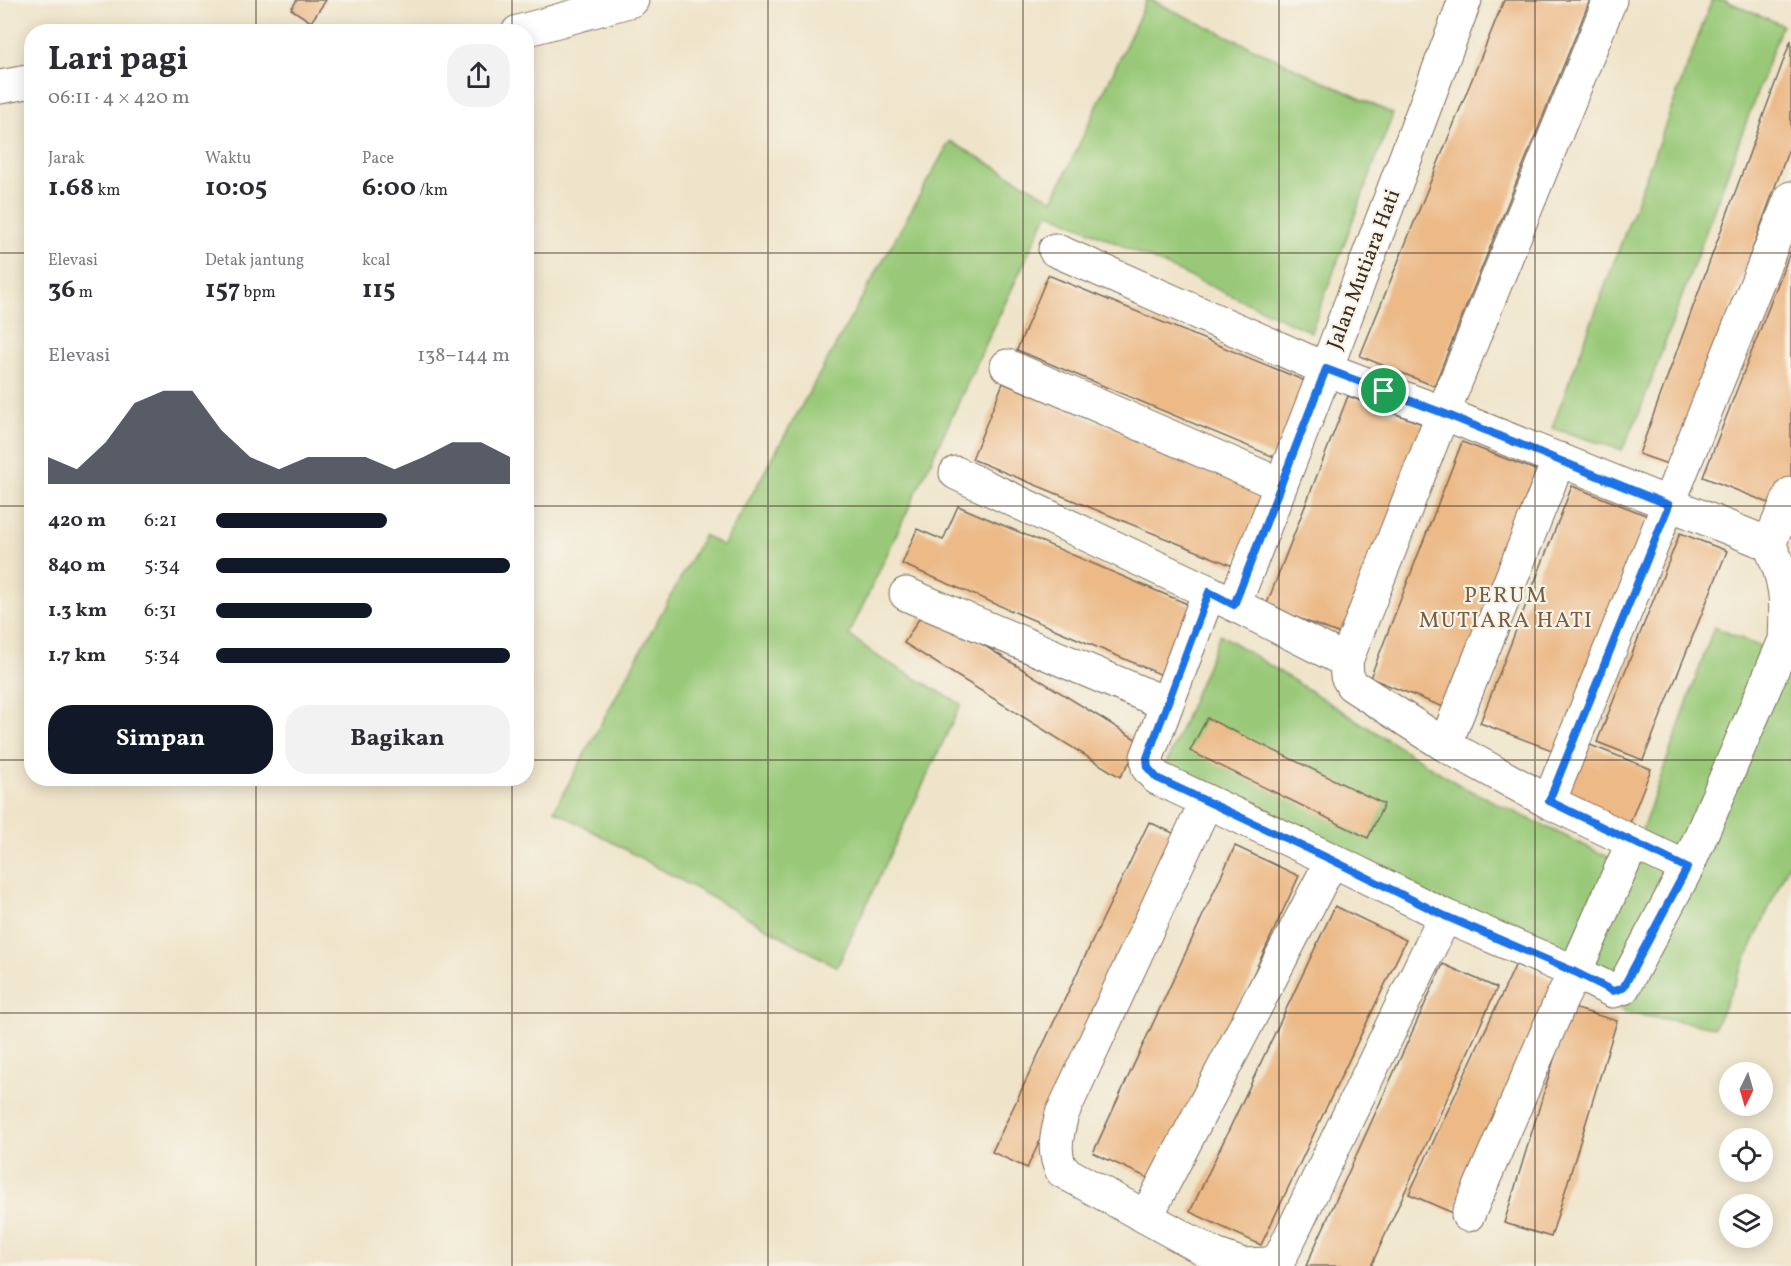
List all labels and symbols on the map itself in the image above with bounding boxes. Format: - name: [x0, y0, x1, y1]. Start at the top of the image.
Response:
- street label: Jalan Mutiara Hati: [1321, 185, 1408, 354]
- pin: [1358, 365, 1409, 416]
- district label: PERUM MUTIARA HATI: [1419, 581, 1593, 637]
- north arrow: [1719, 1062, 1773, 1116]

